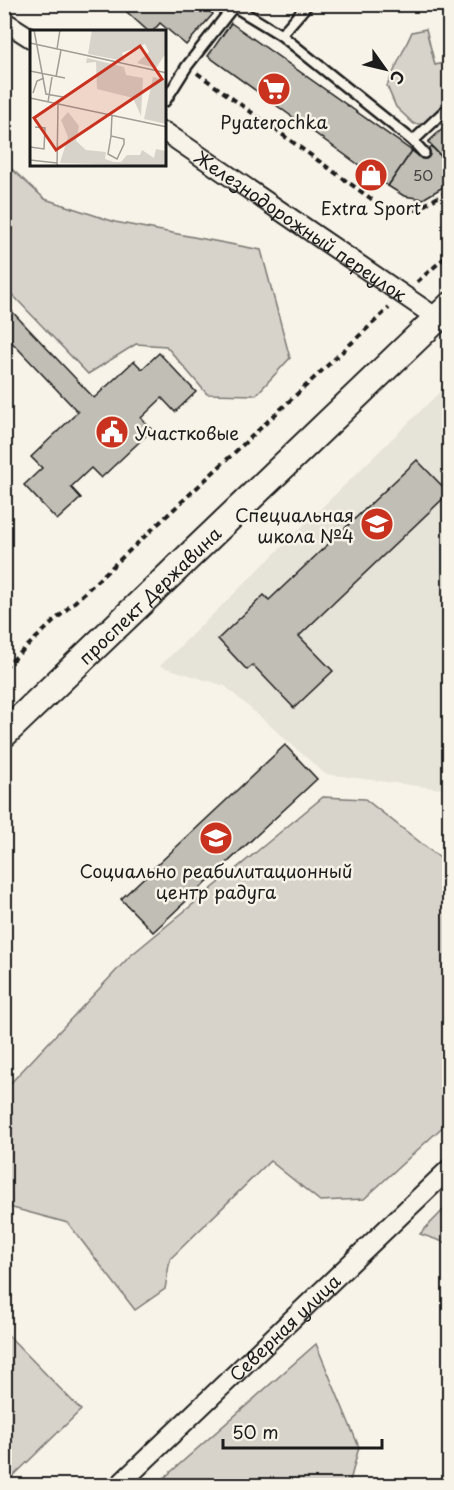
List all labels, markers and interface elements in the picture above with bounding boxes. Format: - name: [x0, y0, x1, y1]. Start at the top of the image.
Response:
- inset map: [30, 30, 166, 166]
- north arrow: [355, 39, 415, 99]
- text: С: [385, 66, 412, 90]
- supermarket icon: Pyaterochka: [256, 71, 292, 107]
- place label: Pyaterochka: [220, 108, 328, 135]
- street label: Железнодорожный переулок: [189, 143, 413, 308]
- shop icon: Extra Sport: [353, 157, 389, 193]
- house number: 50: [413, 163, 433, 186]
- place label: Extra Sport: [321, 194, 421, 221]
- public building icon: Участковые: [94, 414, 130, 450]
- place label: Участковые: [135, 419, 239, 446]
- place label: Специальная школа №4: [235, 501, 354, 549]
- school or university icon: Специальная школа №4: [359, 506, 395, 542]
- street label: проспект Державина: [72, 519, 227, 670]
- school or university icon: Социально реабилитационный центр радуга: [198, 820, 234, 856]
- place label: Социально реабилитационный центр радуга: [79, 857, 353, 905]
- street label: Северная улица: [222, 1267, 346, 1387]
- scale bar: [223, 1412, 382, 1450]
- text: 50 m: [232, 1418, 279, 1445]

